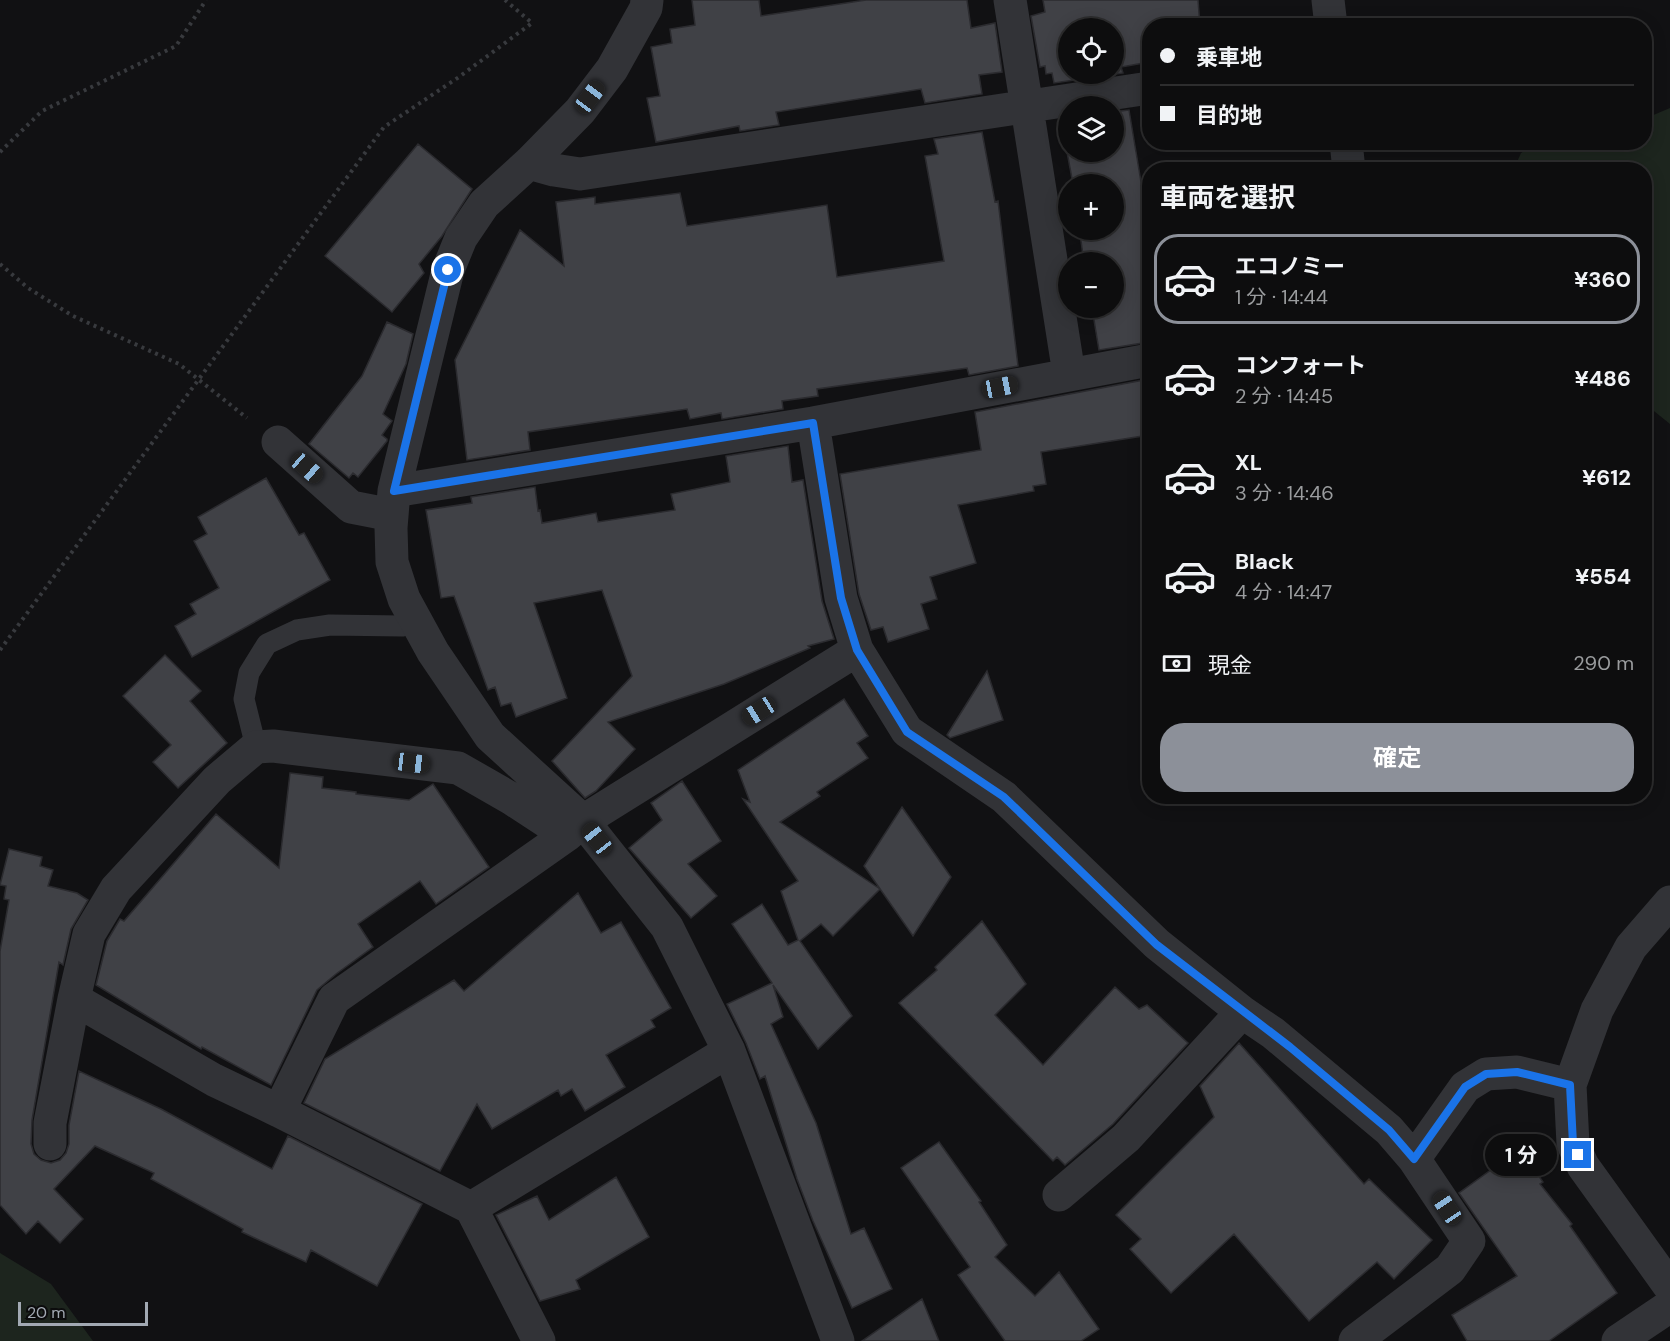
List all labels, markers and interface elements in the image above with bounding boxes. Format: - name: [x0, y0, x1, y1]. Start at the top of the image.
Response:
- map controls: [1058, 18, 1124, 318]
- button: locate: [1058, 18, 1124, 84]
- text: 乗車地: [1196, 43, 1262, 72]
- car: [572, 77, 608, 117]
- button: layers: [1058, 96, 1124, 162]
- text: 目的地: [1196, 101, 1262, 130]
- button: +: [1058, 174, 1124, 240]
- text: 車両を選択: [1160, 180, 1295, 215]
- button: −: [1058, 252, 1124, 318]
- icon: car: [1163, 252, 1217, 306]
- text: エコノミー: [1235, 252, 1345, 281]
- route start: [434, 256, 461, 283]
- text: ¥360: [1574, 265, 1631, 294]
- text: 1 分 · 14:44: [1235, 284, 1328, 310]
- icon: car: [1163, 351, 1217, 405]
- text: コンフォート: [1235, 351, 1366, 380]
- text: ¥486: [1575, 364, 1631, 393]
- car: [981, 375, 1019, 399]
- text: 2 分 · 14:45: [1235, 383, 1333, 409]
- text: XL: [1235, 448, 1262, 477]
- car: [288, 449, 326, 487]
- icon: car: [1163, 450, 1217, 504]
- text: ¥612: [1582, 463, 1631, 492]
- text: 3 分 · 14:46: [1235, 480, 1334, 506]
- text: Black: [1235, 547, 1294, 576]
- icon: car: [1163, 549, 1217, 603]
- text: ¥554: [1575, 562, 1631, 591]
- text: 4 分 · 14:47: [1235, 579, 1332, 605]
- icon: cash: [1160, 647, 1193, 680]
- text: 290 m: [1573, 650, 1634, 676]
- text: 現金: [1208, 651, 1252, 680]
- car: [739, 694, 779, 728]
- button: 確定: [1160, 723, 1634, 792]
- car: [393, 752, 431, 774]
- car: [579, 819, 615, 859]
- callout: 1 分: [1485, 1134, 1557, 1176]
- route end: [1564, 1141, 1591, 1168]
- text: 1 分: [1505, 1142, 1537, 1168]
- car: [1429, 1188, 1465, 1228]
- scale bar: [18, 1299, 148, 1326]
- text: 20 m: [27, 1302, 66, 1323]

